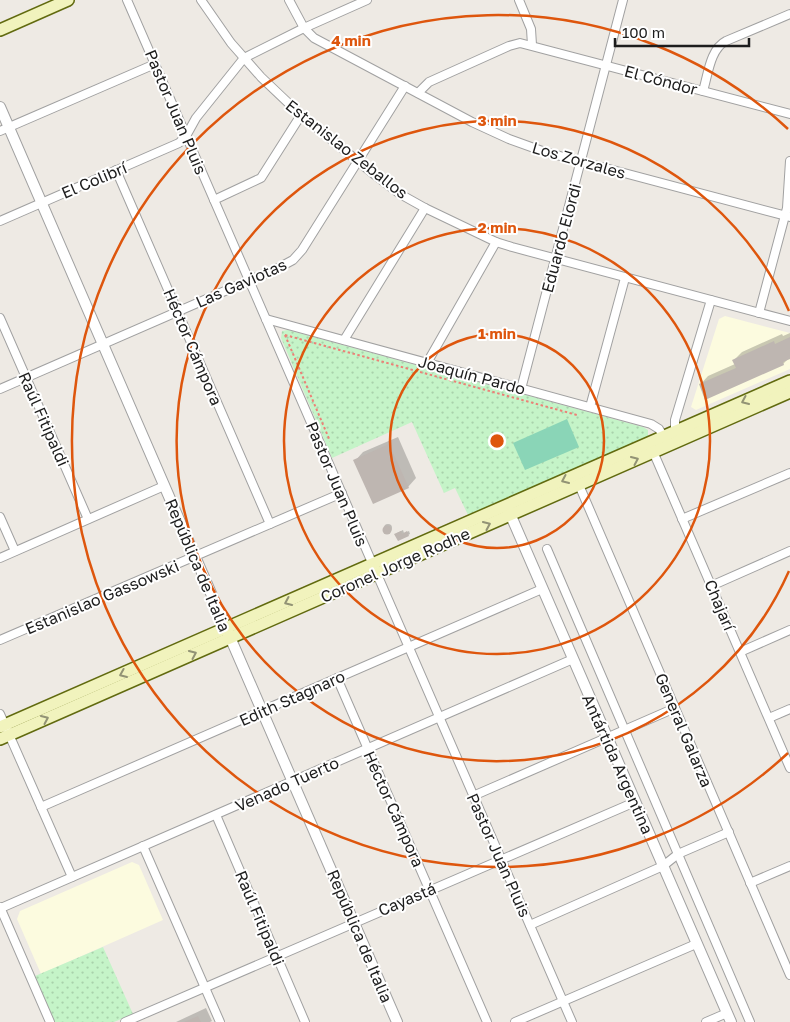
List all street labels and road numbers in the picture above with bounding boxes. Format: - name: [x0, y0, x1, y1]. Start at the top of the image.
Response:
- street label: Pastor Juan Pluis: [141, 47, 211, 177]
- street label: El Cóndor: [622, 61, 700, 99]
- street label: Estanislao Zeballos: [282, 95, 412, 203]
- street label: Los Zorzales: [530, 137, 628, 183]
- street label: El Colibrí: [58, 157, 131, 203]
- street label: Eduardo Elordi: [537, 181, 585, 295]
- street label: Las Gaviotas: [192, 254, 290, 312]
- street label: Héctor Cámpora: [159, 286, 227, 408]
- street label: Joaquín Pardo: [416, 351, 528, 399]
- street label: Raúl Fitipaldi: [14, 369, 74, 469]
- street label: Pastor Juan Pluis: [302, 419, 372, 549]
- street label: República de Italia: [161, 495, 235, 635]
- street label: Coronel Jorge Rodhe: [317, 523, 473, 607]
- street label: Estanislao Gassowski: [22, 555, 182, 639]
- street label: Chajarí: [700, 576, 740, 635]
- street label: Edith Stagnaro: [236, 666, 348, 730]
- street label: General Galarza: [651, 670, 717, 790]
- street label: Antártida Argentina: [578, 691, 658, 837]
- street label: Héctor Cámpora: [359, 748, 429, 870]
- street label: Venado Tuerto: [232, 752, 342, 816]
- street label: Pastor Juan Pluis: [463, 790, 535, 920]
- street label: República de Italia: [323, 866, 397, 1006]
- street label: Raúl Fitipaldi: [231, 868, 289, 968]
- street label: Cayastá: [375, 878, 439, 920]

